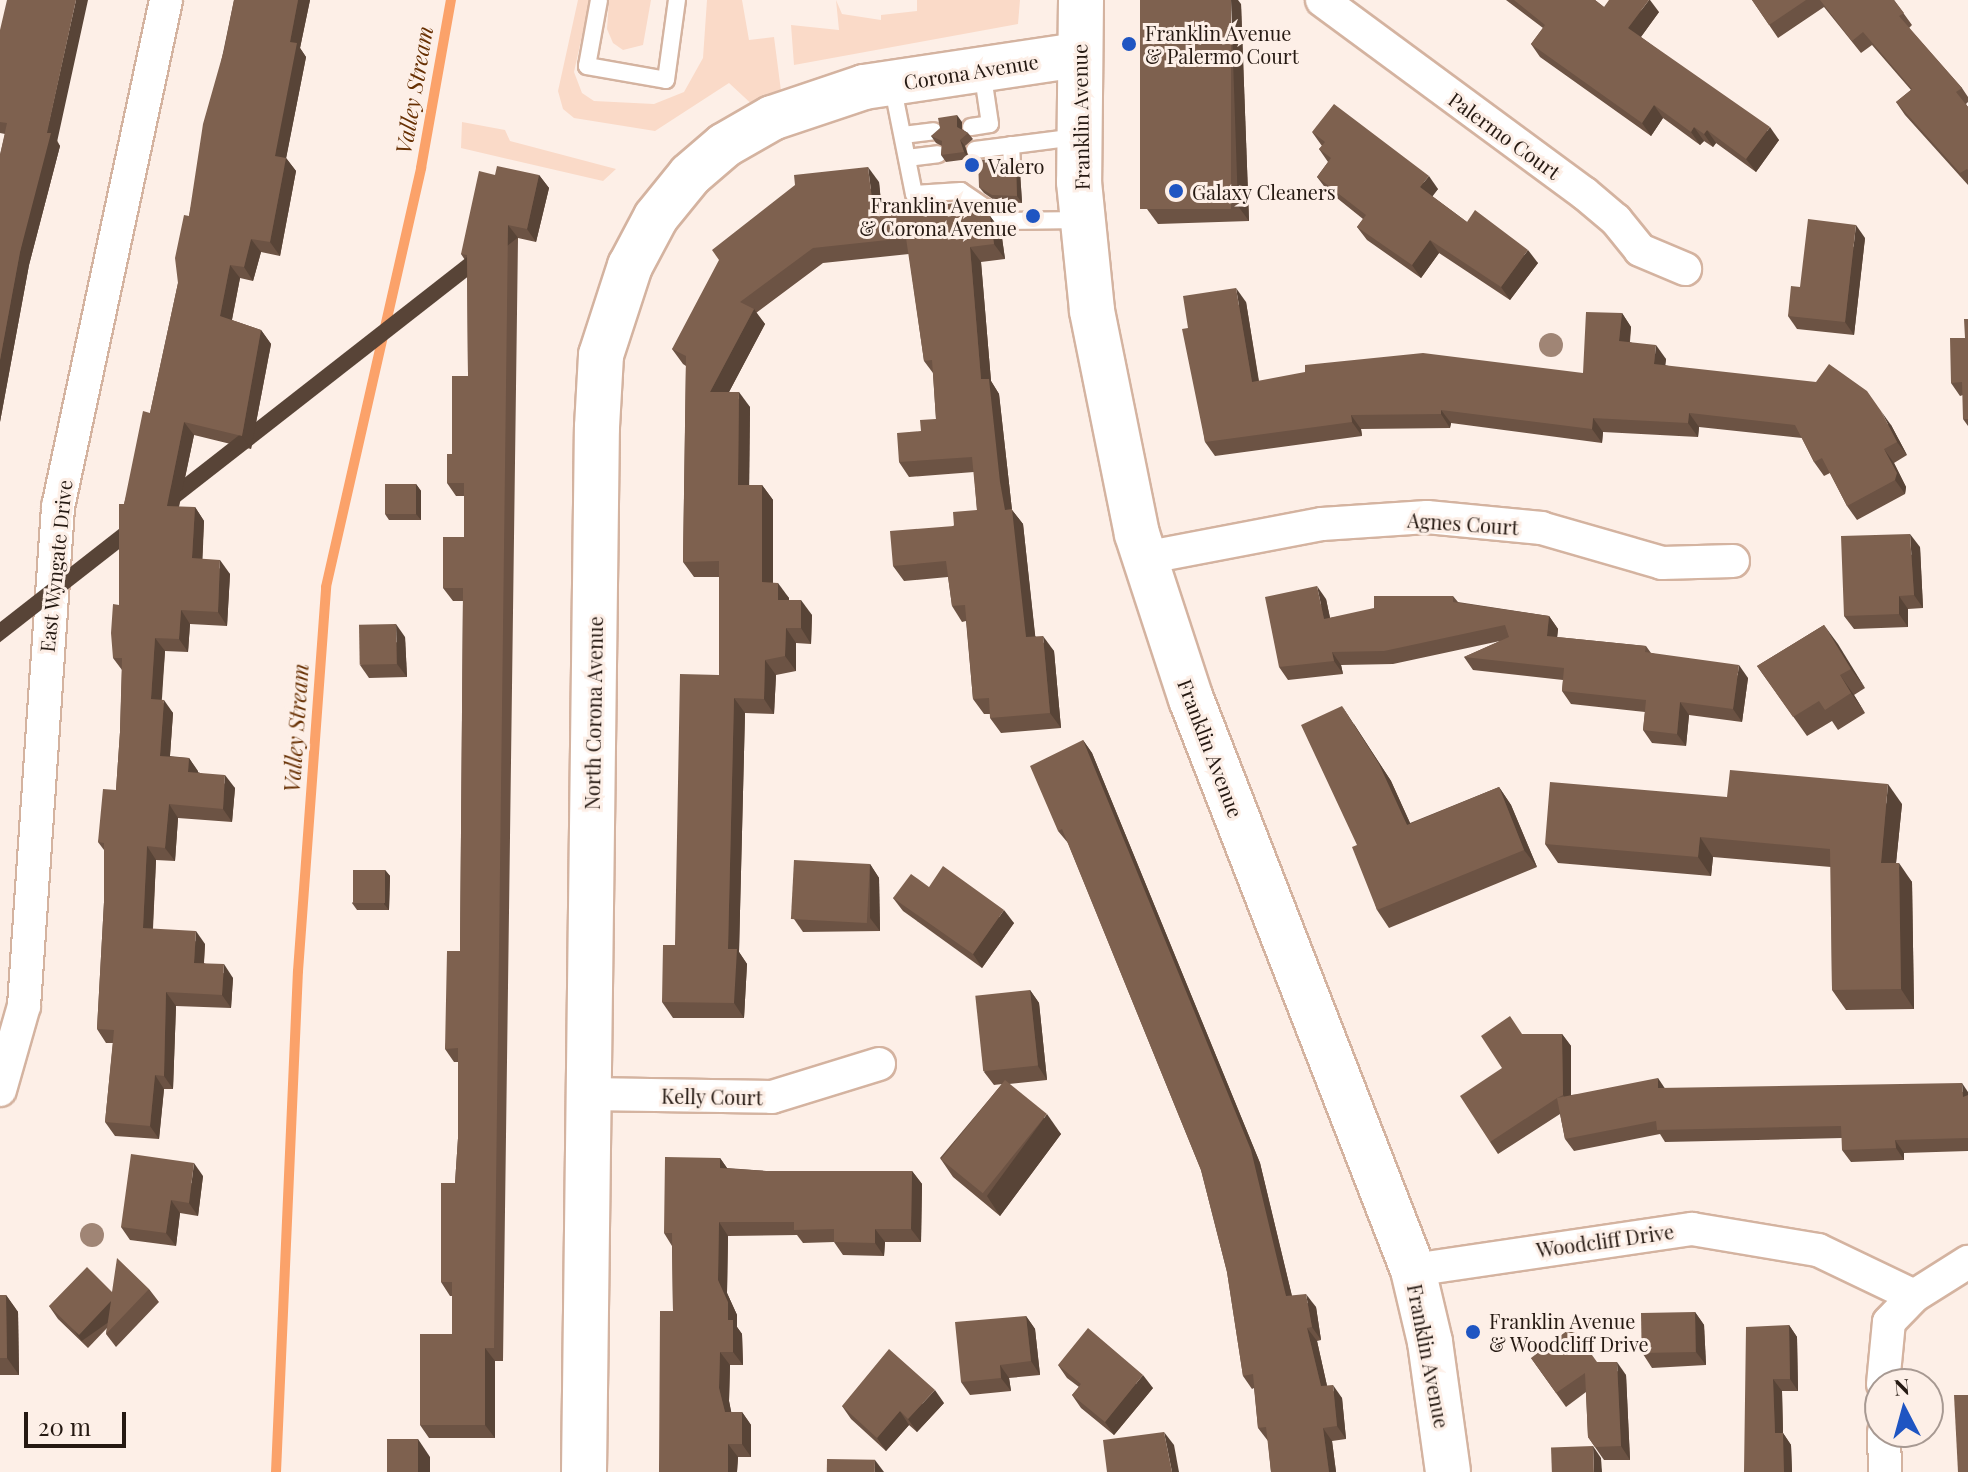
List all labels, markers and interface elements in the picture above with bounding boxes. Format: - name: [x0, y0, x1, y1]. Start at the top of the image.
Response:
- place label: Franklin Avenue & Palermo Court: [1145, 20, 1299, 67]
- water label: Valley Stream: [390, 24, 438, 156]
- marker: Franklin Avenue & Palermo Court: [1120, 35, 1138, 53]
- street label: Franklin Avenue: [1067, 43, 1093, 191]
- street label: Corona Avenue: [901, 48, 1041, 94]
- street label: Palermo Court: [1445, 86, 1565, 184]
- place label: Valero: [988, 153, 1044, 177]
- marker: Valero: [963, 156, 981, 174]
- place label: Galaxy Cleaners: [1192, 179, 1336, 203]
- marker: Galaxy Cleaners: [1167, 182, 1185, 200]
- place label: Franklin Avenue & Corona Avenue: [858, 192, 1017, 239]
- marker: Franklin Avenue & Corona Avenue: [1024, 207, 1042, 225]
- street label: East Wyngate Drive: [34, 478, 76, 654]
- street label: Agnes Court: [1407, 507, 1519, 539]
- street label: North Corona Avenue: [579, 616, 607, 810]
- water label: Valley Stream: [278, 663, 314, 793]
- street label: Franklin Avenue: [1173, 675, 1249, 821]
- street label: Kelly Court: [661, 1083, 763, 1109]
- street label: Woodcliff Drive: [1535, 1218, 1675, 1262]
- street label: Franklin Avenue: [1403, 1282, 1455, 1430]
- place label: Franklin Avenue & Woodcliff Drive: [1489, 1308, 1649, 1355]
- marker: Franklin Avenue & Woodcliff Drive: [1464, 1323, 1482, 1341]
- north arrow: [1864, 1368, 1944, 1448]
- text: N: [1892, 1370, 1911, 1402]
- scale bar: [28, 1396, 130, 1446]
- text: 20 m: [38, 1410, 91, 1442]

